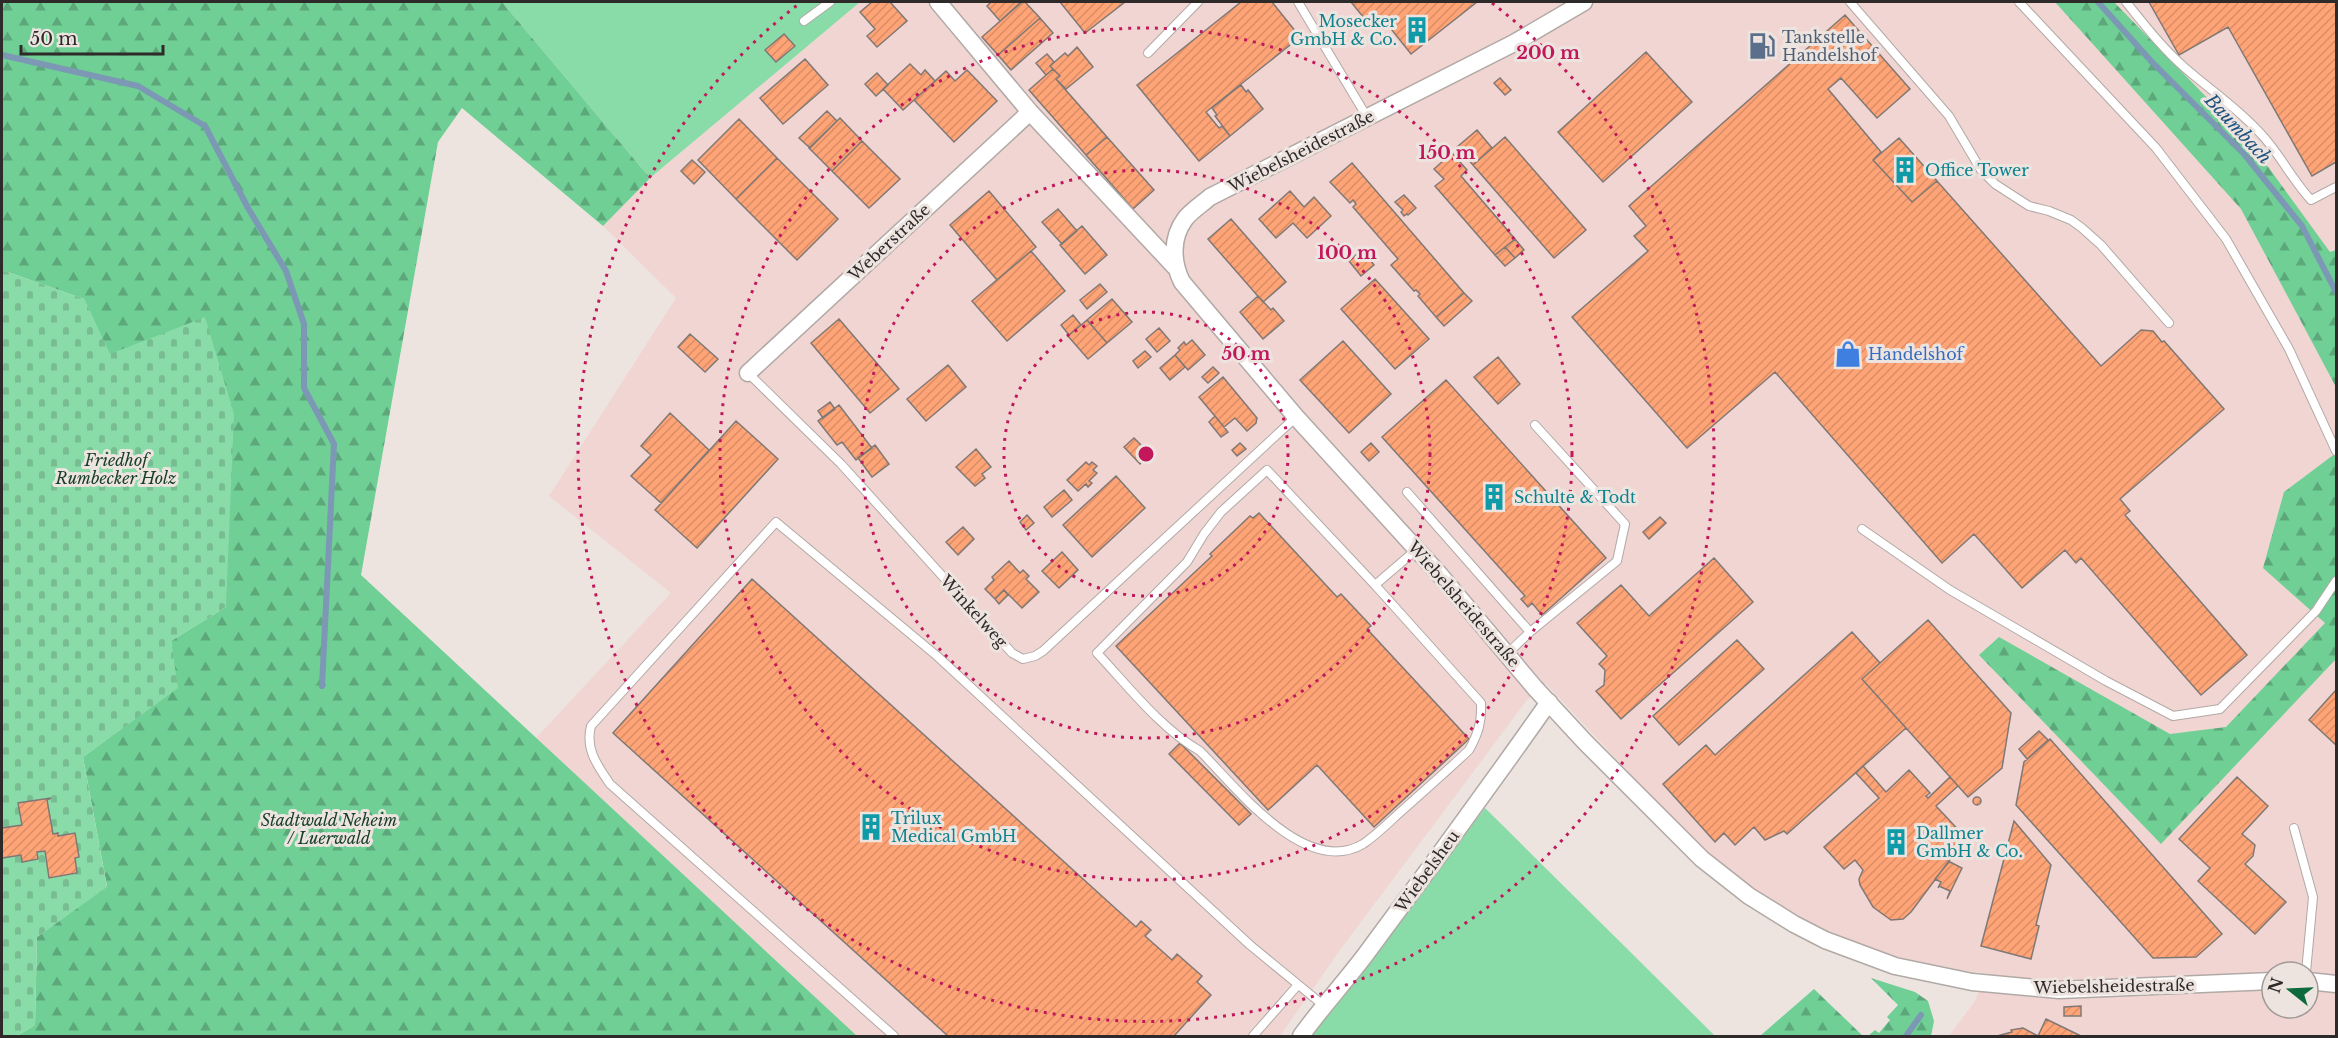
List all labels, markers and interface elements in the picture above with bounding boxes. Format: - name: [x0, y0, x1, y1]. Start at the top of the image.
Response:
- place label: Mosecker GmbH & Co.: [1290, 11, 1397, 49]
- building icon: Mosecker GmbH & Co.: [1402, 15, 1432, 45]
- scale bar: [21, 18, 164, 56]
- place label: Tankstelle Handelshof: [1782, 27, 1880, 65]
- text: 50 m: [30, 28, 78, 50]
- fuel station icon: Tankstelle Handelshof: [1747, 31, 1777, 61]
- text: 200 m: [1516, 42, 1580, 64]
- water label: Baumbach: [2199, 89, 2276, 169]
- street label: Wiebelsheidestraße: [1224, 106, 1377, 197]
- text: 150 m: [1419, 142, 1476, 164]
- building icon: Office Tower: [1890, 155, 1920, 185]
- place label: Office Tower: [1925, 160, 2029, 180]
- street label: Weberstraße: [843, 199, 934, 285]
- text: 100 m: [1317, 242, 1377, 264]
- shop icon: Handelshof: [1833, 339, 1863, 369]
- text: 50 m: [1222, 343, 1271, 365]
- place label: Handelshof: [1868, 344, 1966, 364]
- centre of rings: [1136, 444, 1156, 464]
- park label: Friedhof Rumbecker Holz: [55, 450, 176, 488]
- building icon: Schulte & Todt: [1479, 482, 1509, 512]
- place label: Schulte & Todt: [1514, 487, 1636, 507]
- street label: Wiebelsheidestraße: [1403, 536, 1524, 671]
- street label: Winkelweg: [936, 570, 1012, 652]
- place label: Trilux Medical GmbH: [891, 808, 1017, 846]
- park label: Stadtwald Neheim / Luerwald: [261, 810, 397, 848]
- building icon: Trilux Medical GmbH: [856, 812, 886, 842]
- place label: Dallmer GmbH & Co.: [1916, 823, 2023, 861]
- street label: Wiebelsheu: [1390, 826, 1464, 917]
- building icon: Dallmer GmbH & Co.: [1881, 827, 1911, 857]
- north arrow: [2260, 960, 2320, 1020]
- street label: Wiebelsheidestraße: [2032, 975, 2195, 997]
- text: N: [2264, 975, 2288, 996]

